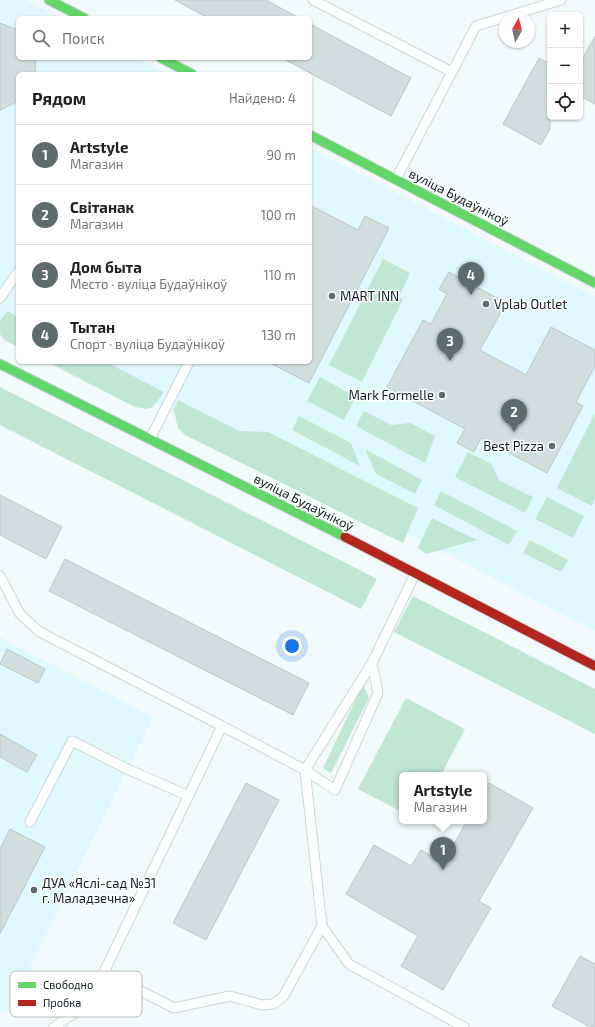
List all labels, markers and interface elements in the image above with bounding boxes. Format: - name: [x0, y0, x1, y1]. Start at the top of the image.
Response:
- north arrow: [499, 12, 535, 48]
- map controls: [547, 12, 583, 120]
- button: +: [547, 12, 583, 48]
- search box: [16, 16, 312, 60]
- icon: search: [30, 27, 52, 49]
- text: Поиск: [62, 29, 105, 47]
- button: −: [547, 48, 583, 84]
- button: locate: [547, 84, 583, 120]
- text: Рядом: [32, 88, 86, 108]
- text: Найдено: 4: [229, 90, 296, 106]
- text: Artstyle: [70, 138, 128, 156]
- text: 1: [42, 147, 48, 163]
- text: 90 m: [266, 147, 296, 163]
- text: Магазин: [70, 156, 123, 172]
- street label: вуліца Будаўнікоў: [406, 165, 512, 229]
- text: Світанак: [70, 198, 134, 216]
- text: 2: [41, 207, 49, 223]
- text: 100 m: [261, 207, 296, 223]
- text: Магазин: [70, 216, 123, 232]
- text: Дом быта: [70, 258, 142, 276]
- pin: 4: [458, 262, 484, 295]
- text: 3: [41, 267, 49, 283]
- text: 110 m: [264, 267, 296, 283]
- text: Место · вуліца Будаўнікоў: [70, 276, 227, 292]
- place label: MART INN: [340, 288, 399, 304]
- marker: MART INN: [327, 291, 337, 301]
- place label: Vplab Outlet: [494, 296, 567, 312]
- marker: Vplab Outlet: [481, 299, 491, 309]
- text: Тытан: [70, 318, 115, 336]
- text: 4: [41, 327, 49, 343]
- text: 130 m: [261, 327, 296, 343]
- pin: 3: [437, 328, 463, 361]
- text: Спорт · вуліца Будаўнікоў: [70, 336, 225, 352]
- place label: Mark Formelle: [348, 387, 434, 403]
- marker: Mark Formelle: [437, 390, 447, 400]
- pin: 2: [501, 399, 527, 432]
- place label: Best Pizza: [483, 438, 544, 454]
- marker: Best Pizza: [547, 441, 557, 451]
- street label: вуліца Будаўнікоў: [251, 470, 357, 534]
- your location: [282, 636, 302, 656]
- popup: [399, 772, 487, 824]
- text: Artstyle: [414, 781, 472, 799]
- text: Магазин: [414, 799, 467, 815]
- pin: 1: [430, 837, 456, 870]
- place label: ДУА «Яслі-сад №31 г. Маладзечна»: [42, 875, 156, 906]
- marker: ДУА «Яслі-сад №31 г. Маладзечна»: [29, 885, 39, 895]
- legend: [10, 971, 142, 1017]
- text: Свободно: [43, 978, 93, 991]
- text: Пробка: [43, 996, 81, 1009]

